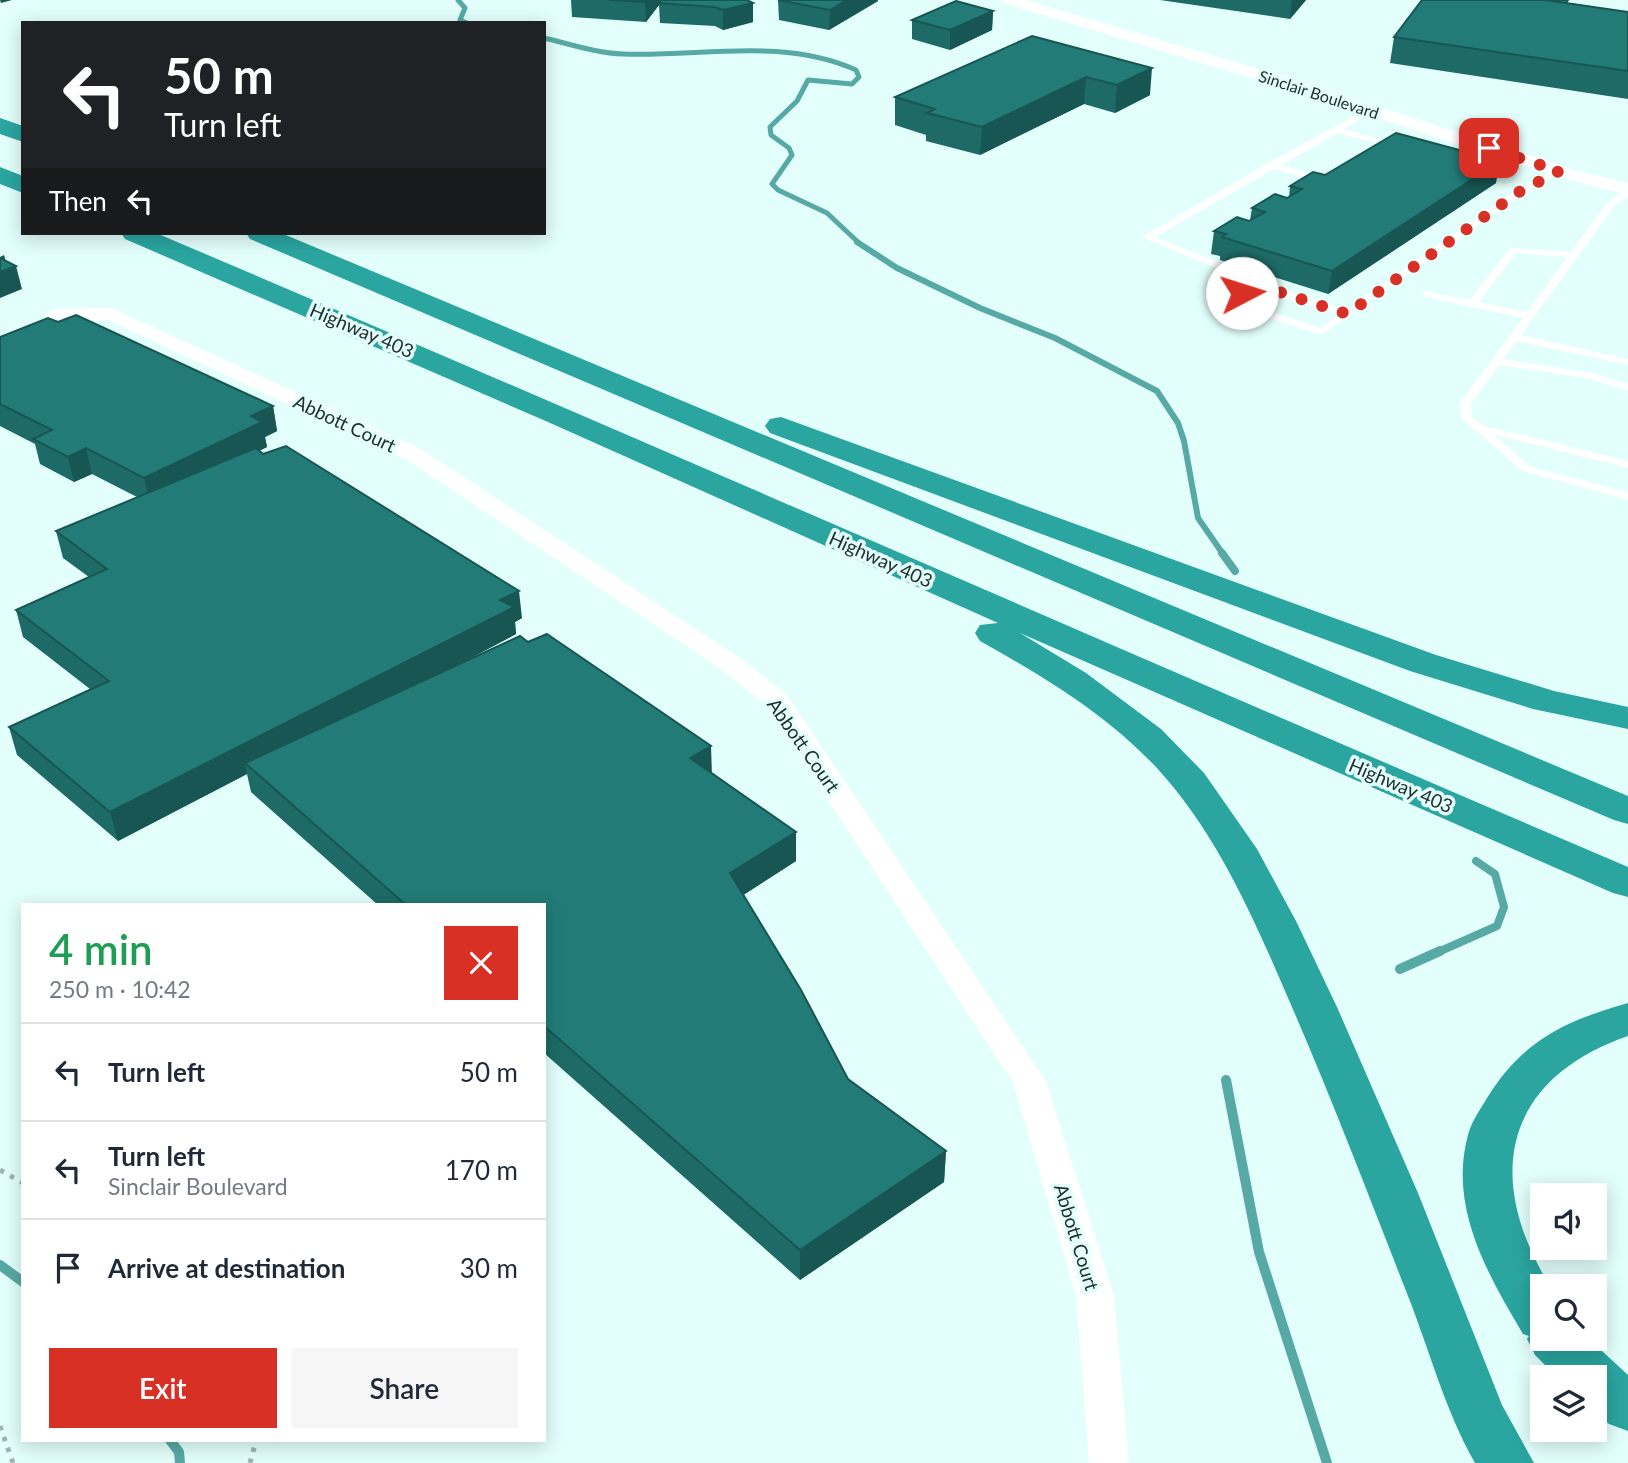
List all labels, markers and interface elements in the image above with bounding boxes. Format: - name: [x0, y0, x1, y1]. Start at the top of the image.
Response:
- text: 50 m: [164, 46, 274, 104]
- icon: left: [49, 49, 140, 140]
- street label: Sinclair Boulevard: [1257, 66, 1381, 122]
- text: Turn left: [164, 105, 281, 144]
- pin: [1459, 118, 1519, 178]
- icon: arrive: [1470, 129, 1508, 167]
- icon: left: [121, 182, 159, 220]
- text: Then: [49, 185, 107, 217]
- position arrow: [1205, 256, 1279, 330]
- street label: Highway 403: [307, 298, 417, 362]
- street label: Abbott Court: [290, 389, 400, 457]
- street label: Highway 403: [826, 526, 936, 592]
- street label: Abbott Court: [763, 693, 845, 797]
- street label: Highway 403: [1346, 753, 1456, 817]
- text: 4 min: [49, 924, 153, 974]
- button: close: [444, 926, 518, 1000]
- text: 250 m · 10:42: [49, 975, 191, 1003]
- icon: left: [49, 1053, 87, 1091]
- text: Turn left: [108, 1056, 205, 1088]
- text: 50 m: [460, 1056, 518, 1088]
- text: Turn left: [108, 1140, 205, 1172]
- icon: left: [49, 1151, 87, 1189]
- text: 170 m: [445, 1154, 518, 1186]
- text: Sinclair Boulevard: [108, 1172, 288, 1200]
- street label: Abbott Court: [1050, 1181, 1104, 1293]
- map controls: [1530, 1183, 1607, 1442]
- button: sound: [1530, 1183, 1607, 1260]
- icon: arrive: [49, 1249, 87, 1287]
- text: Arrive at destination: [108, 1252, 345, 1284]
- text: 30 m: [460, 1252, 518, 1284]
- button: search: [1530, 1274, 1607, 1351]
- button: Exit: [49, 1348, 277, 1428]
- button: Share: [291, 1348, 518, 1428]
- button: layers: [1530, 1365, 1607, 1442]

